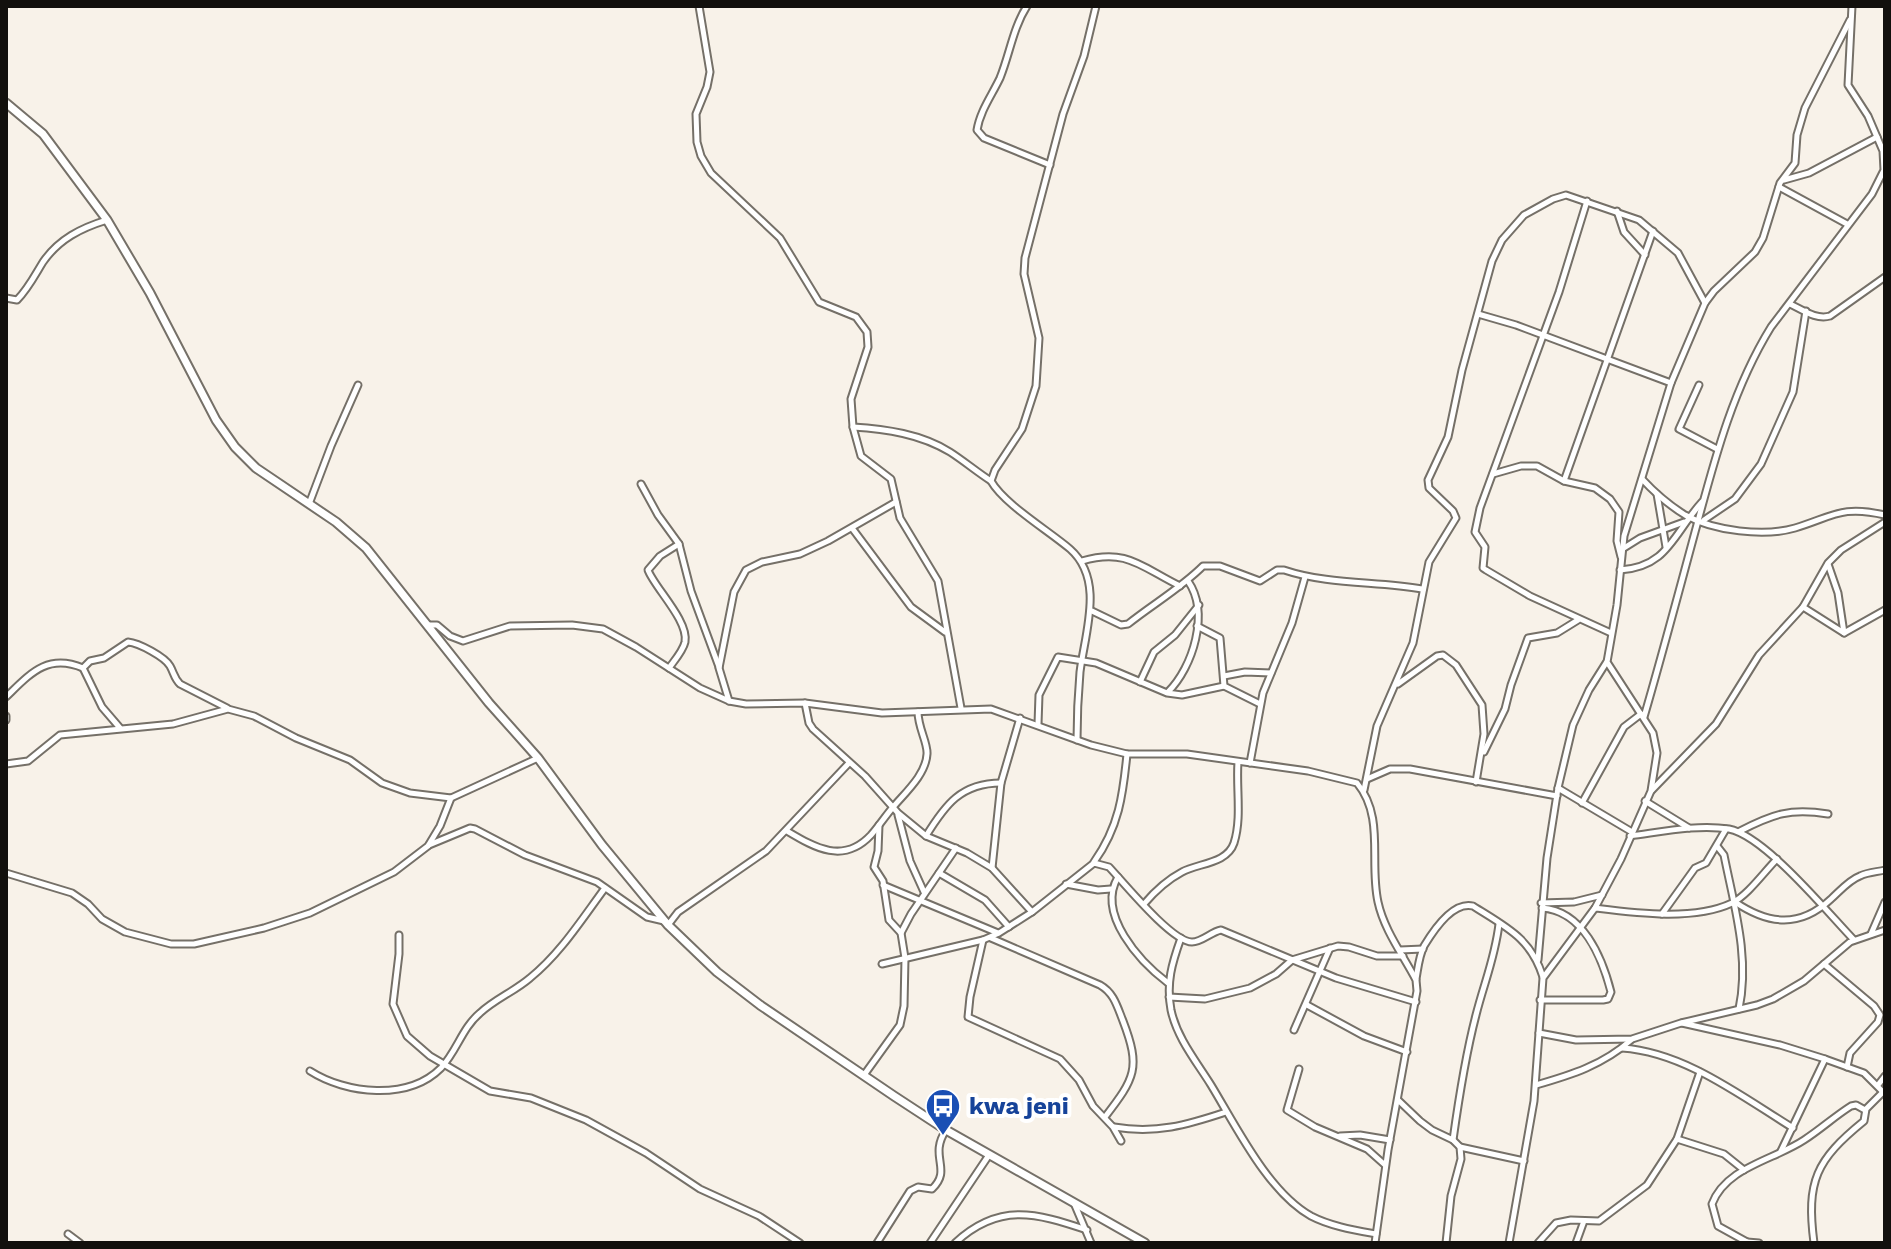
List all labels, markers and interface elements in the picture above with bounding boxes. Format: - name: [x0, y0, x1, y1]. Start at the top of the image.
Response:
- bus stop icon: kwa jeni: [924, 1087, 962, 1137]
- place label: kwa jeni: [969, 1092, 1069, 1120]

